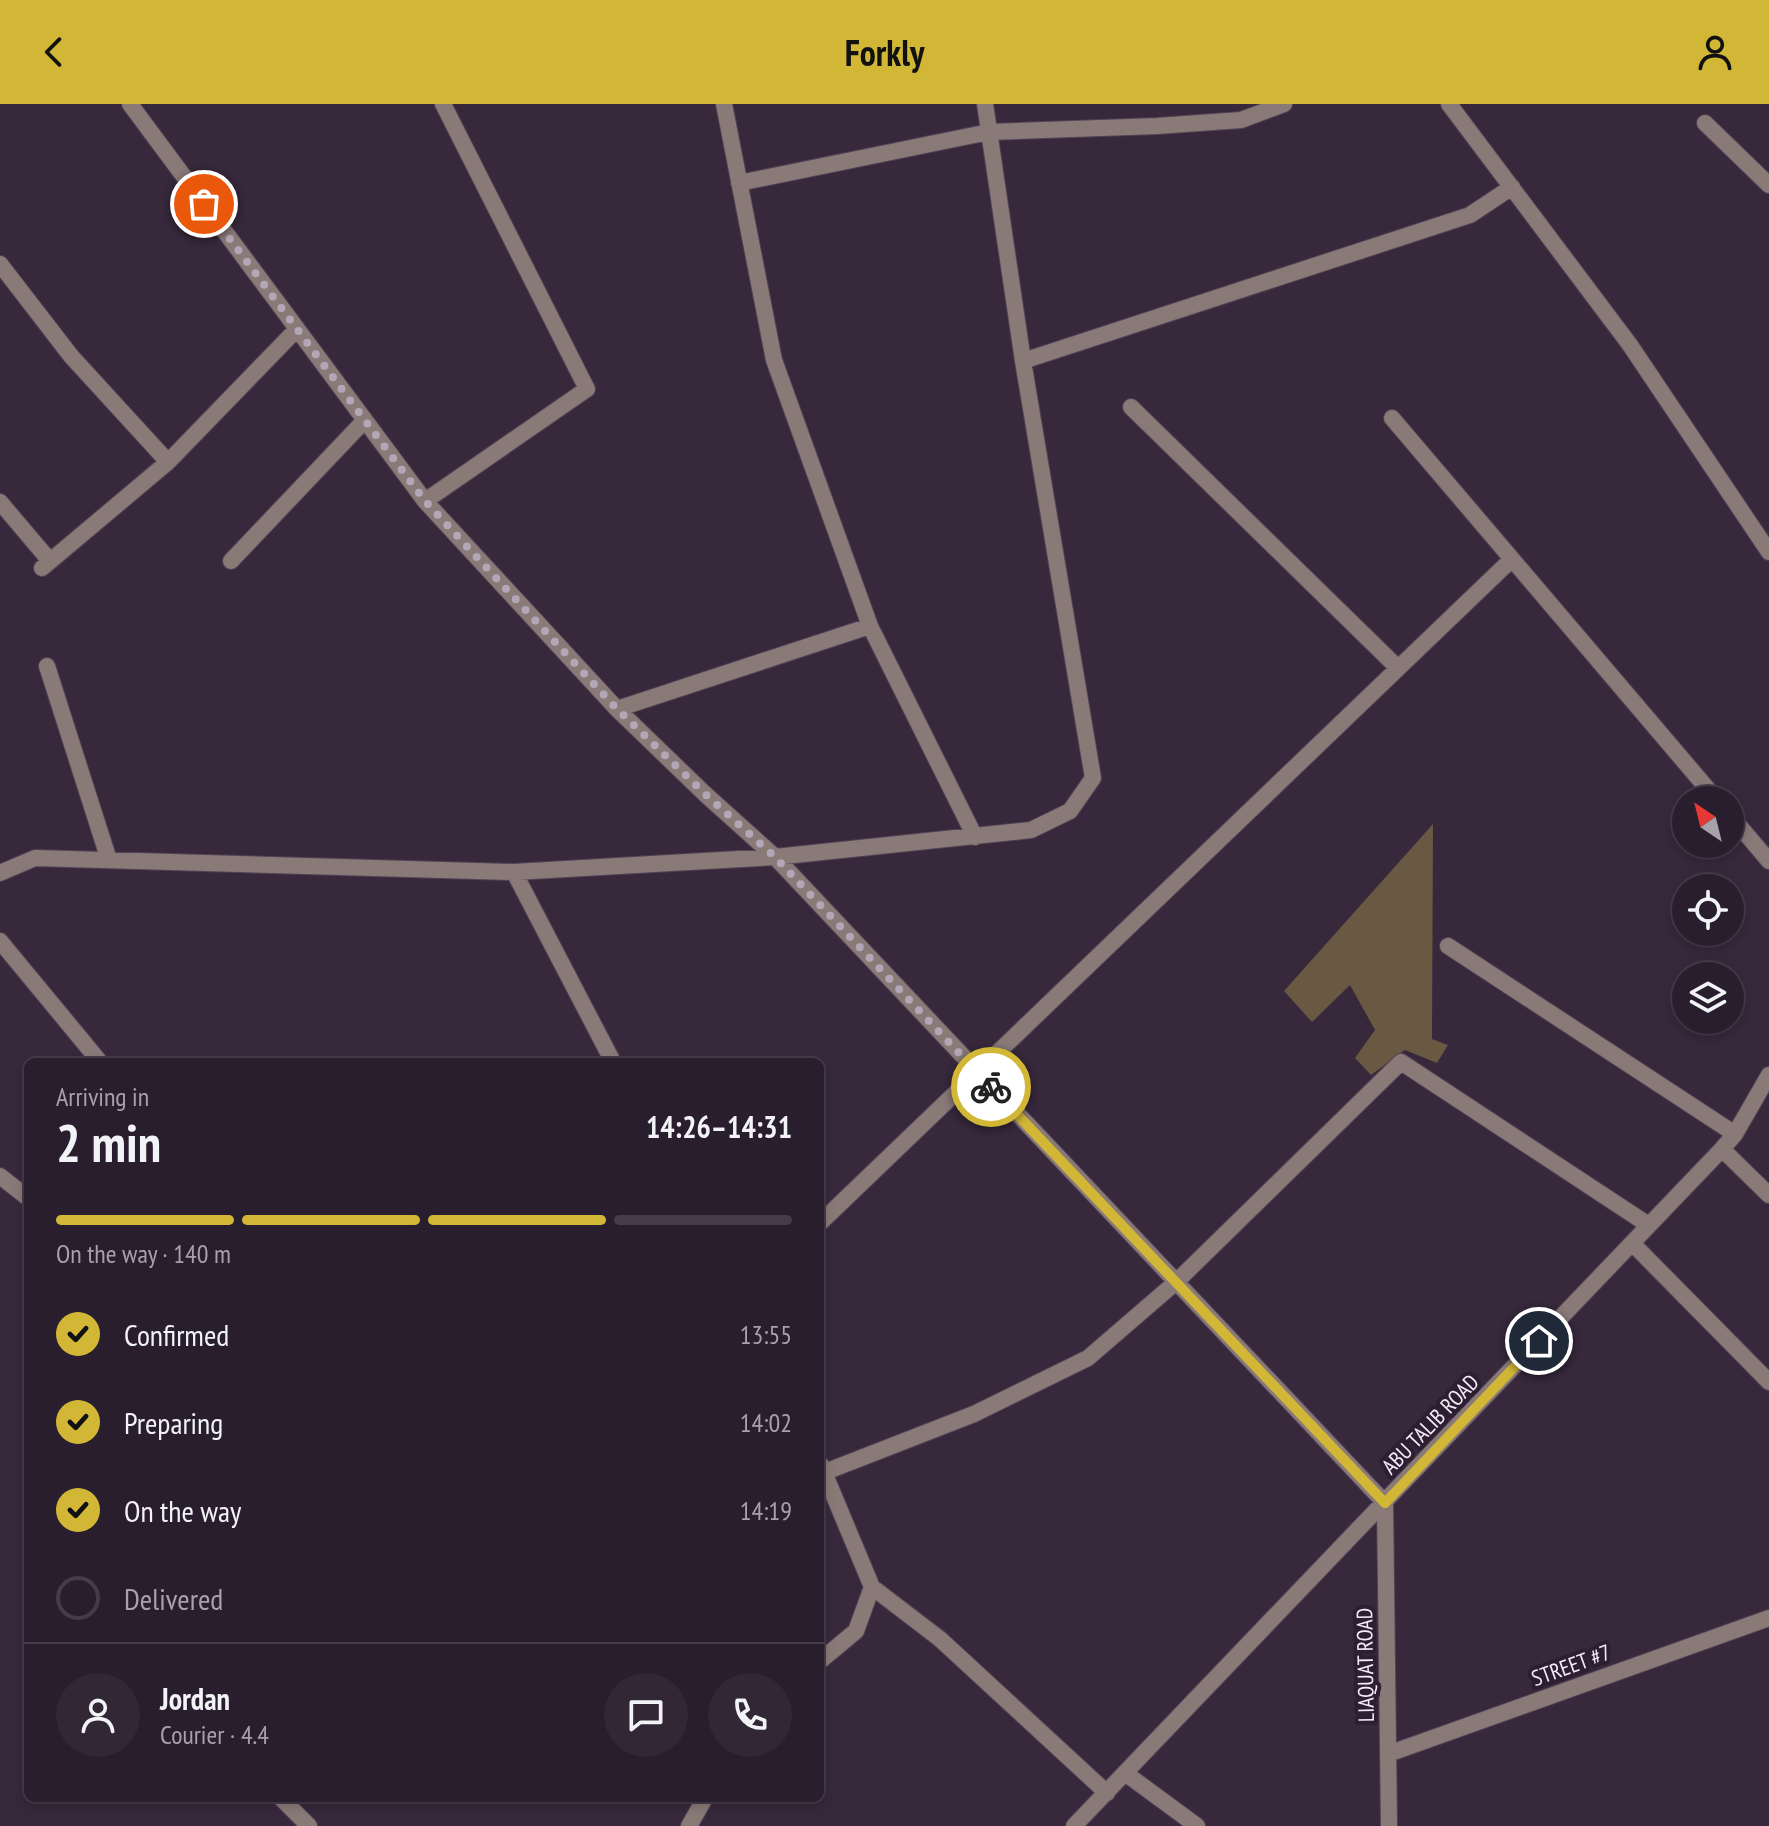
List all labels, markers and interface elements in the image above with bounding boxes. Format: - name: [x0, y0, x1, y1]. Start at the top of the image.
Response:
- text: Forkly: [845, 29, 924, 76]
- icon: back: [32, 30, 76, 74]
- icon: person: [1693, 30, 1737, 74]
- pin: [170, 170, 238, 238]
- icon: bag: [182, 182, 226, 226]
- north arrow: [1672, 786, 1744, 858]
- map controls: [1672, 786, 1744, 1034]
- button: locate: [1672, 874, 1744, 946]
- button: layers: [1672, 962, 1744, 1034]
- courier: [951, 1047, 1031, 1127]
- icon: bike: [969, 1065, 1013, 1109]
- text: Arriving in: [56, 1080, 149, 1113]
- text: 14:26–14:31: [646, 1107, 792, 1146]
- text: 2 min: [56, 1109, 161, 1176]
- text: On the way · 140 m: [56, 1237, 231, 1270]
- pin: [1505, 1307, 1573, 1375]
- icon: check: [56, 1312, 100, 1356]
- text: Confirmed: [124, 1315, 229, 1354]
- text: 13:55: [740, 1318, 792, 1351]
- icon: home: [1517, 1319, 1561, 1363]
- street label: ABU TALIB ROAD: [1375, 1368, 1485, 1480]
- icon: check: [56, 1400, 100, 1444]
- text: Preparing: [124, 1403, 223, 1442]
- text: 14:02: [740, 1406, 792, 1439]
- icon: check: [56, 1488, 100, 1532]
- text: On the way: [124, 1491, 241, 1530]
- text: 14:19: [740, 1494, 792, 1527]
- text: Delivered: [124, 1579, 223, 1618]
- street label: LIAQUAT ROAD: [1350, 1608, 1380, 1722]
- street label: STREET #7: [1528, 1638, 1614, 1692]
- button: person: [56, 1673, 140, 1757]
- button: chat: [604, 1673, 688, 1757]
- button: phone: [708, 1673, 792, 1757]
- text: Jordan: [160, 1679, 230, 1718]
- text: Courier · 4.4: [160, 1718, 269, 1751]

